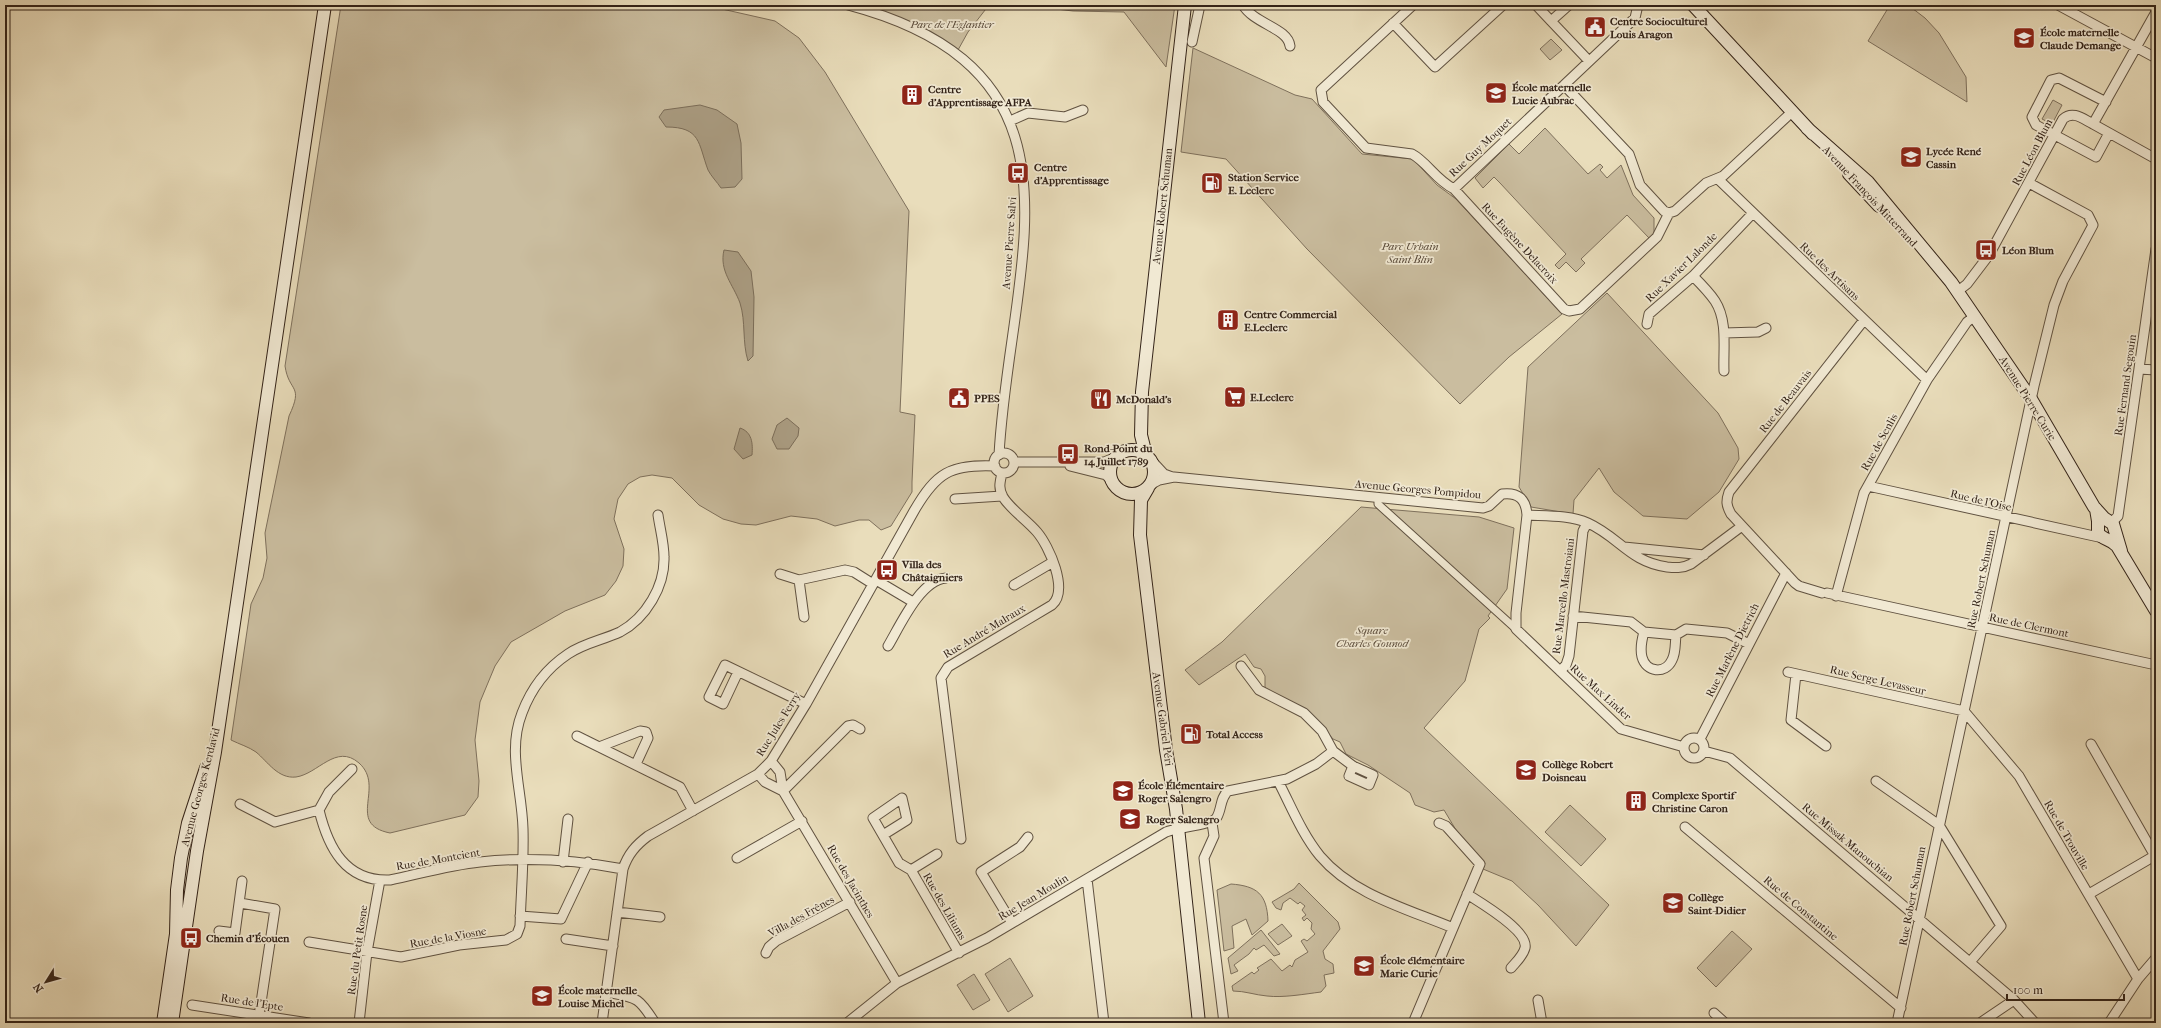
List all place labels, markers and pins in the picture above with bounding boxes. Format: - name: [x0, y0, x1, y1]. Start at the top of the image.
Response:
- public building icon: Centre Socioculturel Louis Aragon: [1582, 14, 1608, 40]
- place label: Centre Socioculturel Louis Aragon: [1610, 15, 1709, 41]
- school or university icon: École maternelle Claude Demange: [2011, 25, 2037, 51]
- place label: École maternelle Claude Demange: [2040, 26, 2122, 52]
- school or university icon: École maternelle Lucie Aubrac: [1483, 80, 1509, 106]
- place label: École maternelle Lucie Aubrac: [1512, 81, 1592, 107]
- building icon: Centre d'Apprentissage AFPA: [899, 82, 925, 108]
- place label: Centre d'Apprentissage AFPA: [928, 83, 1033, 109]
- school or university icon: Lycée René Cassin: [1898, 144, 1924, 170]
- place label: Lycée René Cassin: [1926, 145, 1982, 171]
- bus stop icon: Centre d'Apprentissage: [1005, 160, 1031, 186]
- place label: Centre d'Apprentissage: [1034, 161, 1109, 187]
- fuel station icon: Station Service E. Leclerc: [1199, 170, 1225, 196]
- place label: Station Service E. Leclerc: [1228, 171, 1299, 197]
- bus stop icon: Léon Blum: [1973, 237, 1999, 263]
- place label: Léon Blum: [2002, 244, 2055, 257]
- building icon: Centre Commercial E.Leclerc: [1215, 307, 1241, 333]
- place label: Centre Commercial E.Leclerc: [1244, 308, 1338, 334]
- supermarket icon: E.Leclerc: [1222, 384, 1248, 410]
- public building icon: PPES: [946, 385, 972, 411]
- restaurant icon: McDonald's: [1088, 386, 1114, 412]
- place label: E.Leclerc: [1250, 391, 1294, 404]
- place label: PPES: [974, 392, 1000, 405]
- place label: McDonald's: [1115, 393, 1171, 406]
- bus stop icon: Rond-Point du 14 Juillet 1789: [1055, 441, 1081, 467]
- place label: Rond-Point du 14 Juillet 1789: [1084, 442, 1153, 468]
- bus stop icon: Villa des Châtaigniers: [874, 557, 900, 583]
- place label: Villa des Châtaigniers: [901, 558, 963, 584]
- fuel station icon: Total Access: [1178, 721, 1204, 747]
- place label: Total Access: [1205, 728, 1263, 741]
- school or university icon: Collège Robert Doisneau: [1513, 757, 1539, 783]
- place label: Collège Robert Doisneau: [1541, 758, 1614, 784]
- school or university icon: École Élémentaire Roger Salengro: [1110, 778, 1136, 804]
- place label: École Élémentaire Roger Salengro: [1138, 779, 1225, 805]
- building icon: Complexe Sportif Christine Caron: [1623, 788, 1649, 814]
- place label: Complexe Sportif Christine Caron: [1652, 789, 1737, 815]
- school or university icon: Roger Salengro: [1117, 806, 1143, 832]
- place label: Roger Salengro: [1146, 813, 1220, 826]
- school or university icon: Collège Saint-Didier: [1660, 890, 1686, 916]
- place label: Collège Saint-Didier: [1688, 891, 1746, 917]
- bus stop icon: Chemin d'Écouen: [178, 925, 204, 951]
- place label: Chemin d'Écouen: [206, 932, 290, 945]
- school or university icon: École élémentaire Marie Curie: [1351, 953, 1377, 979]
- place label: École élémentaire Marie Curie: [1379, 954, 1465, 980]
- school or university icon: École maternelle Louise Michel: [529, 983, 555, 1009]
- place label: École maternelle Louise Michel: [558, 984, 638, 1010]

